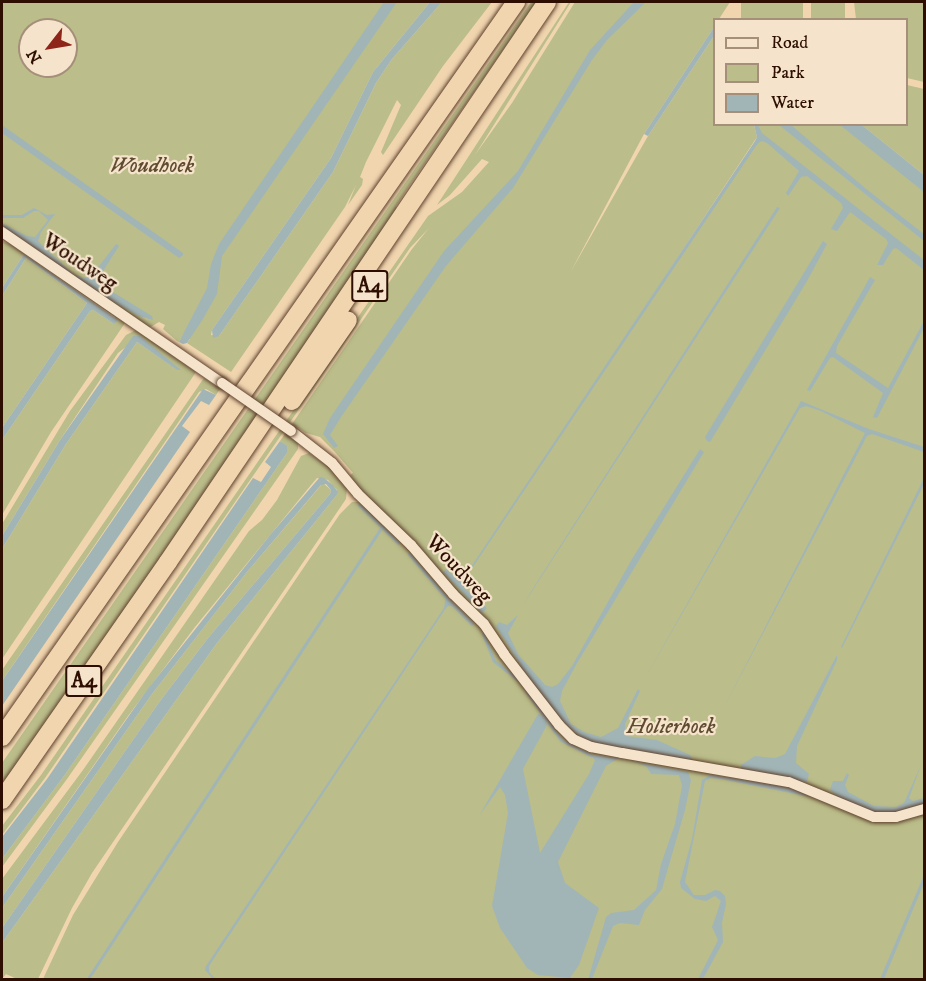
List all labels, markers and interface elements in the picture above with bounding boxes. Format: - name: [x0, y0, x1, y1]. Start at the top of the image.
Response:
- north arrow: [18, 18, 78, 78]
- legend: [713, 18, 908, 126]
- text: Road: [771, 32, 808, 54]
- text: N: [22, 45, 46, 67]
- text: Park: [771, 62, 805, 84]
- text: Water: [771, 92, 814, 114]
- park label: Woudhoek: [110, 153, 194, 179]
- street label: Woudweg: [37, 227, 123, 297]
- road number: A4: [350, 268, 389, 304]
- street label: Woudweg: [420, 529, 498, 609]
- road number: A4: [64, 663, 104, 699]
- park label: Holierhoek: [627, 714, 715, 740]

